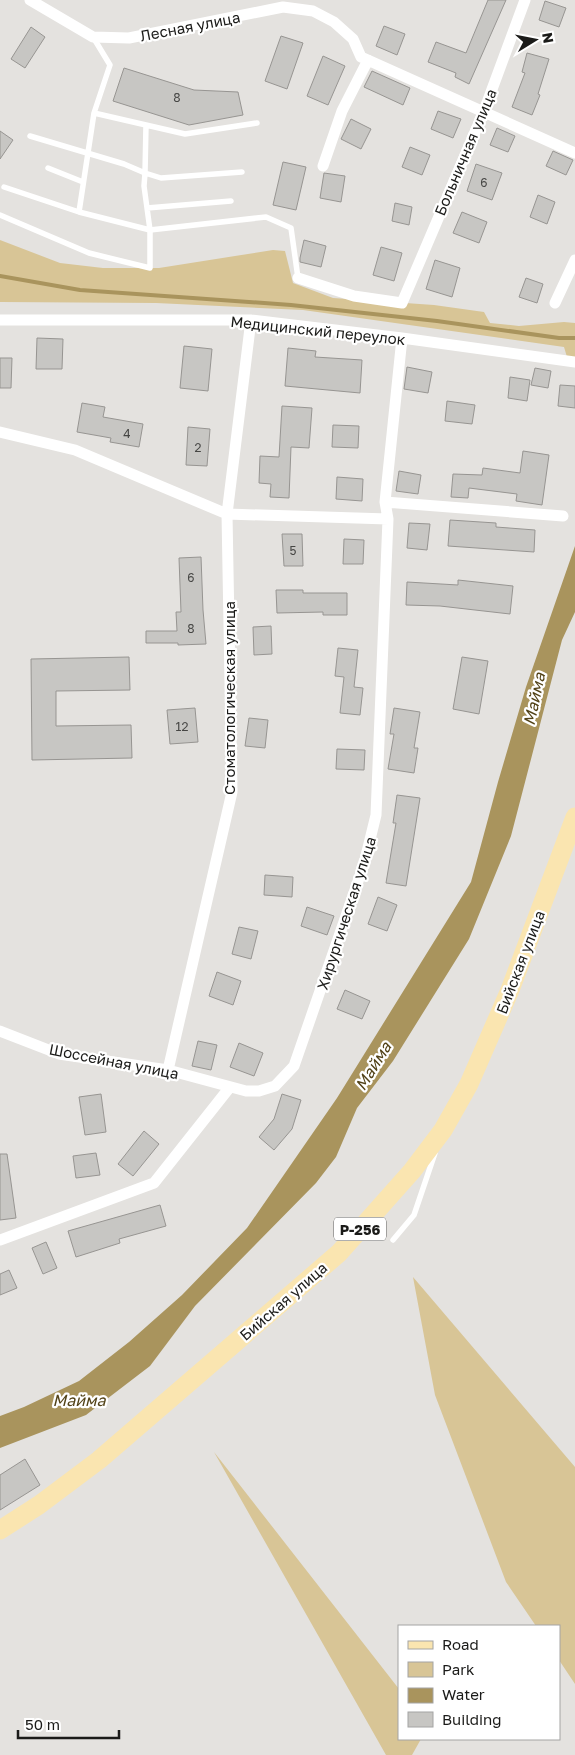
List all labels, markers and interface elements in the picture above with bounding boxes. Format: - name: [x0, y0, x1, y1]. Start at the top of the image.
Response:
- street label: Лесная улица: [138, 7, 242, 45]
- north arrow: [510, 15, 560, 65]
- text: N: [539, 31, 558, 44]
- street label: Больничная улица: [430, 86, 500, 218]
- house number: 8: [173, 90, 181, 105]
- house number: 6: [480, 175, 488, 190]
- street label: Медицинский переулок: [230, 312, 407, 348]
- house number: 4: [123, 426, 131, 441]
- house number: 2: [195, 440, 202, 455]
- house number: 5: [290, 543, 297, 558]
- house number: 6: [187, 570, 195, 585]
- street label: Стоматологическая улица: [220, 601, 238, 795]
- house number: 8: [187, 621, 195, 636]
- water label: Майма: [519, 670, 550, 727]
- house number: 12: [176, 719, 188, 734]
- street label: Хирургическая улица: [313, 834, 379, 992]
- street label: Бийская улица: [492, 908, 548, 1016]
- water label: Майма: [350, 1037, 396, 1094]
- street label: Шоссейная улица: [48, 1040, 180, 1082]
- road number: Р-256: [334, 1218, 386, 1240]
- street label: Бийская улица: [236, 1258, 330, 1344]
- water label: Майма: [52, 1390, 107, 1410]
- legend: [398, 1625, 560, 1740]
- text: Road: [442, 1635, 479, 1653]
- text: Park: [442, 1660, 475, 1678]
- text: Water: [442, 1685, 485, 1703]
- scale bar: [18, 1708, 119, 1740]
- text: Building: [442, 1710, 502, 1728]
- text: 50 m: [25, 1715, 60, 1733]

